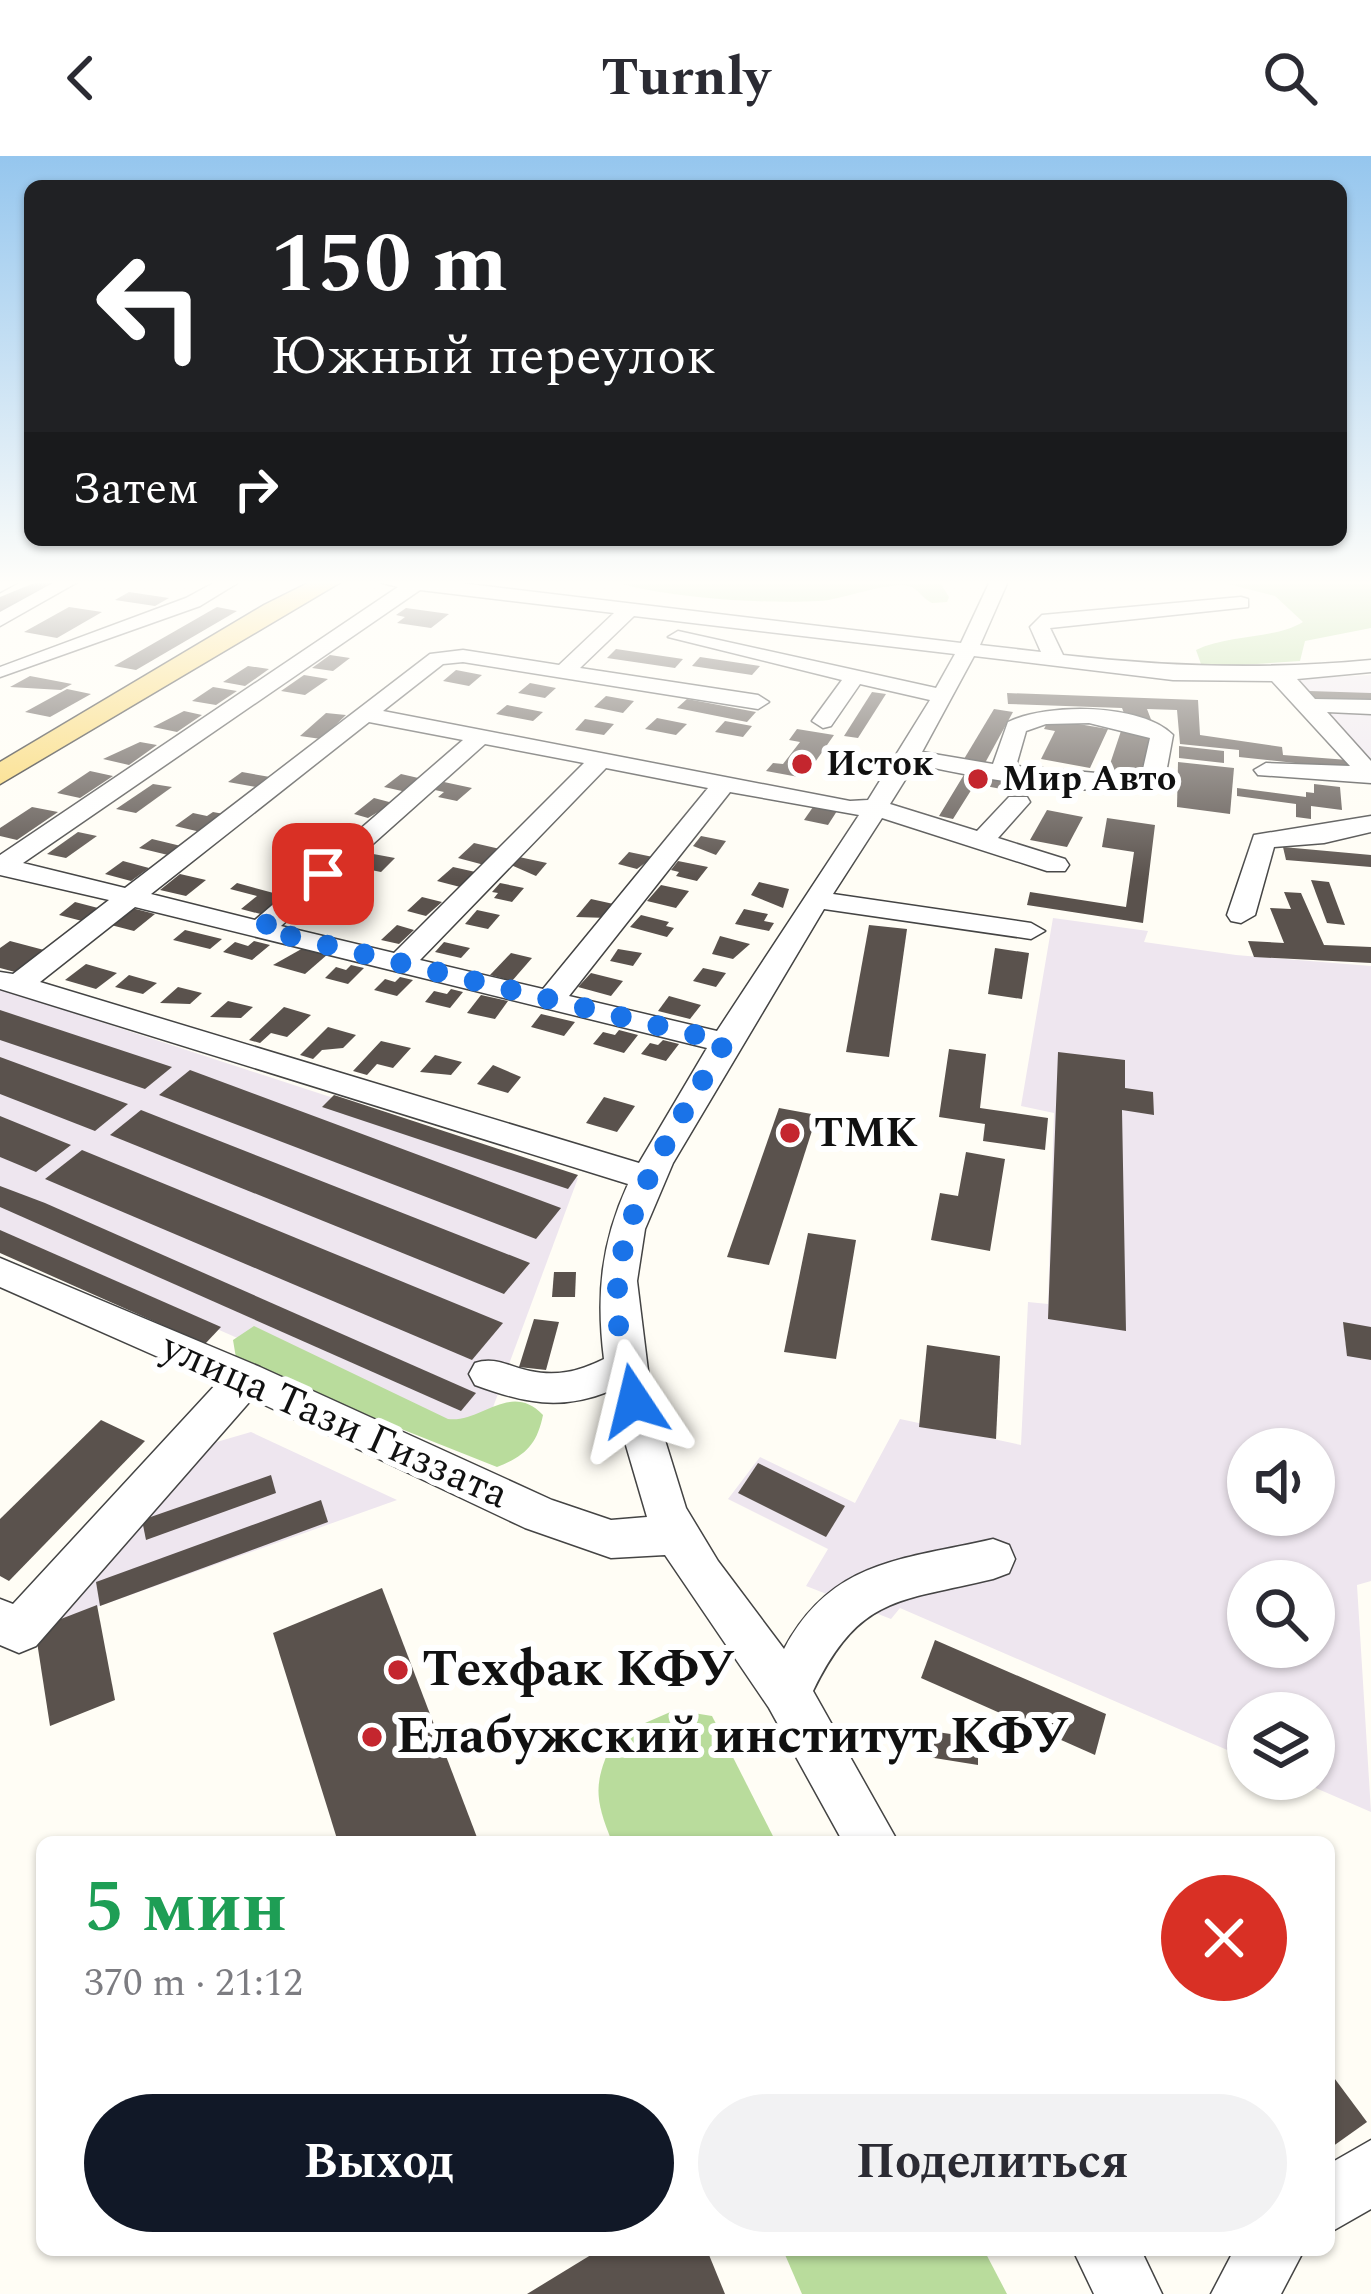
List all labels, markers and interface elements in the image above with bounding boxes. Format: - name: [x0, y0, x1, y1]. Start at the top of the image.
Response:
- text: Turnly: [601, 37, 770, 119]
- icon: back: [48, 45, 114, 111]
- icon: search: [1257, 45, 1323, 111]
- text: 150 m: [270, 201, 508, 329]
- icon: left: [72, 228, 228, 384]
- text: Южный переулок: [270, 316, 716, 398]
- text: Затем: [72, 455, 199, 524]
- icon: right: [223, 456, 289, 522]
- place label: Исток: [826, 737, 934, 792]
- marker: Исток: [789, 751, 815, 777]
- place label: Мир Авто: [1002, 752, 1176, 807]
- marker: Мир Авто: [965, 766, 991, 792]
- pin: [272, 823, 374, 925]
- icon: arrive: [290, 841, 356, 907]
- place label: ТМК: [814, 1102, 918, 1165]
- marker: ТМК: [777, 1120, 803, 1146]
- street label: улица Тази Гиззата: [150, 1316, 519, 1526]
- position arrow: [571, 1338, 697, 1464]
- map controls: [1227, 1428, 1335, 1800]
- button: sound: [1227, 1428, 1335, 1536]
- button: search: [1227, 1560, 1335, 1668]
- place label: Техфак КФУ: [422, 1631, 735, 1709]
- marker: Техфак КФУ: [385, 1657, 411, 1683]
- button: layers: [1227, 1692, 1335, 1800]
- place label: Елабужский институт КФУ: [396, 1698, 1069, 1776]
- marker: Елабужский институт КФУ: [359, 1724, 385, 1750]
- text: 5 мин: [84, 1854, 287, 1963]
- button: close: [1161, 1875, 1287, 2001]
- text: 370 m · 21:12: [84, 1954, 303, 2013]
- button: Выход: [84, 2094, 674, 2232]
- button: Поделиться: [698, 2094, 1287, 2232]

